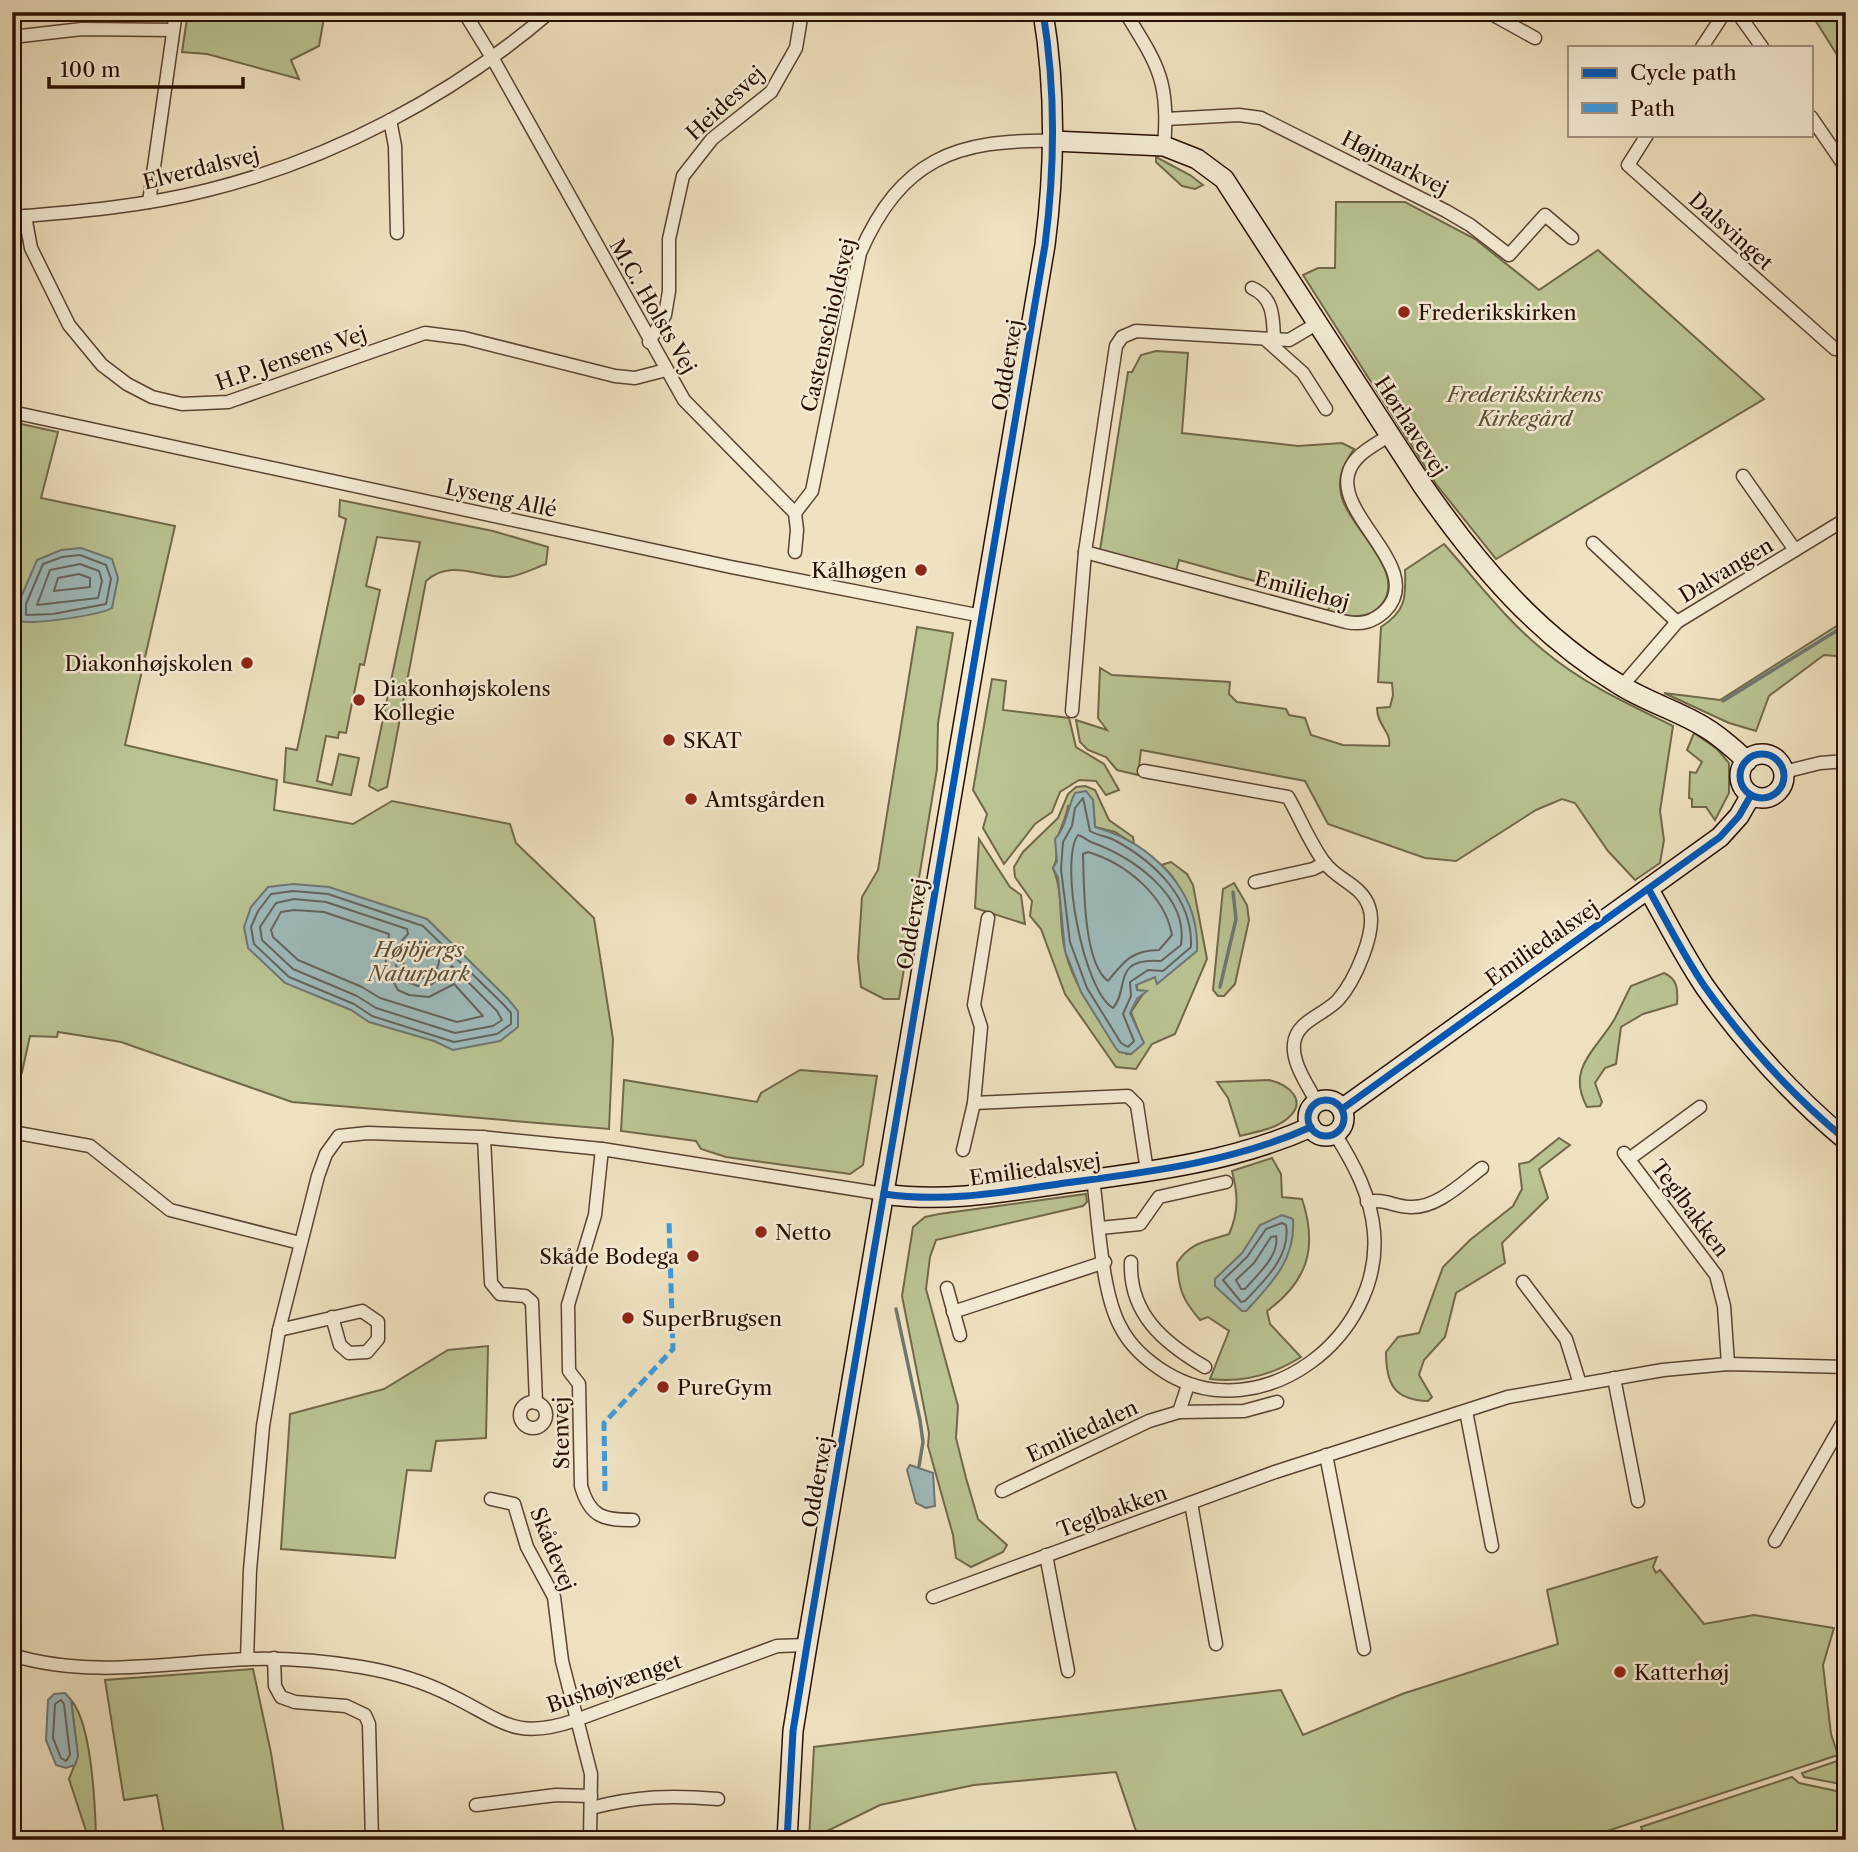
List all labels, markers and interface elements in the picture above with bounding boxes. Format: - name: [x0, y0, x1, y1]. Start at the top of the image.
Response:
- scale bar: [49, 46, 243, 90]
- legend: [1568, 46, 1812, 136]
- text: 100 m: [60, 57, 121, 82]
- text: Cycle path: [1630, 60, 1737, 85]
- street label: Heidesvej: [681, 61, 769, 145]
- text: Path: [1630, 96, 1675, 121]
- street label: Højmarkvej: [1338, 125, 1452, 201]
- street label: Elverdalsvej: [140, 141, 262, 195]
- street label: Dalsvinget: [1684, 187, 1779, 276]
- street label: M.C. Holsts Vej: [604, 234, 702, 378]
- street label: Castenschioldsvej: [796, 236, 860, 414]
- place label: Frederikskirken: [1418, 300, 1577, 325]
- marker: Frederikskirken: [1396, 304, 1412, 320]
- street label: Oddervej: [987, 317, 1027, 413]
- street label: H.P. Jensens Vej: [212, 320, 370, 396]
- street label: Hørhavevej: [1370, 371, 1452, 481]
- park label: Frederikskirkens Kirkegård: [1445, 382, 1604, 431]
- street label: Lyseng Allé: [443, 474, 559, 522]
- street label: Dalvangen: [1675, 532, 1777, 608]
- place label: Kålhøgen: [811, 558, 907, 583]
- marker: Kålhøgen: [913, 562, 929, 578]
- street label: Emiliehøj: [1252, 565, 1352, 615]
- place label: Diakonhøjskolen: [64, 651, 233, 676]
- marker: Diakonhøjskolen: [239, 655, 255, 671]
- place label: Diakonhøjskolens Kollegie: [373, 676, 551, 725]
- marker: Diakonhøjskolens Kollegie: [351, 692, 367, 708]
- place label: SKAT: [683, 728, 742, 753]
- marker: SKAT: [661, 732, 677, 748]
- place label: Amtsgården: [704, 787, 825, 812]
- marker: Amtsgården: [683, 791, 699, 807]
- street label: Oddervej: [892, 876, 932, 972]
- street label: Emiliedalsvej: [1481, 895, 1603, 991]
- park label: Højbjergs Naturpark: [366, 937, 470, 986]
- street label: Emiliedalsvej: [968, 1147, 1102, 1191]
- street label: Teglbakken: [1645, 1155, 1735, 1261]
- place label: Netto: [775, 1220, 831, 1245]
- marker: Netto: [753, 1224, 769, 1240]
- place label: Skåde Bodega: [539, 1244, 680, 1269]
- marker: Skåde Bodega: [685, 1248, 701, 1264]
- place label: SuperBrugsen: [642, 1306, 782, 1331]
- marker: SuperBrugsen: [620, 1310, 636, 1326]
- place label: PureGym: [677, 1375, 773, 1400]
- marker: PureGym: [655, 1379, 671, 1395]
- street label: Emiliedalen: [1022, 1394, 1142, 1468]
- street label: Stenvej: [548, 1396, 574, 1470]
- street label: Oddervej: [797, 1434, 837, 1530]
- street label: Teglbakken: [1054, 1480, 1170, 1542]
- street label: Skådevej: [525, 1504, 581, 1594]
- street label: Bushøjvænget: [543, 1648, 685, 1718]
- place label: Katterhøj: [1634, 1660, 1729, 1685]
- marker: Katterhøj: [1612, 1664, 1628, 1680]

